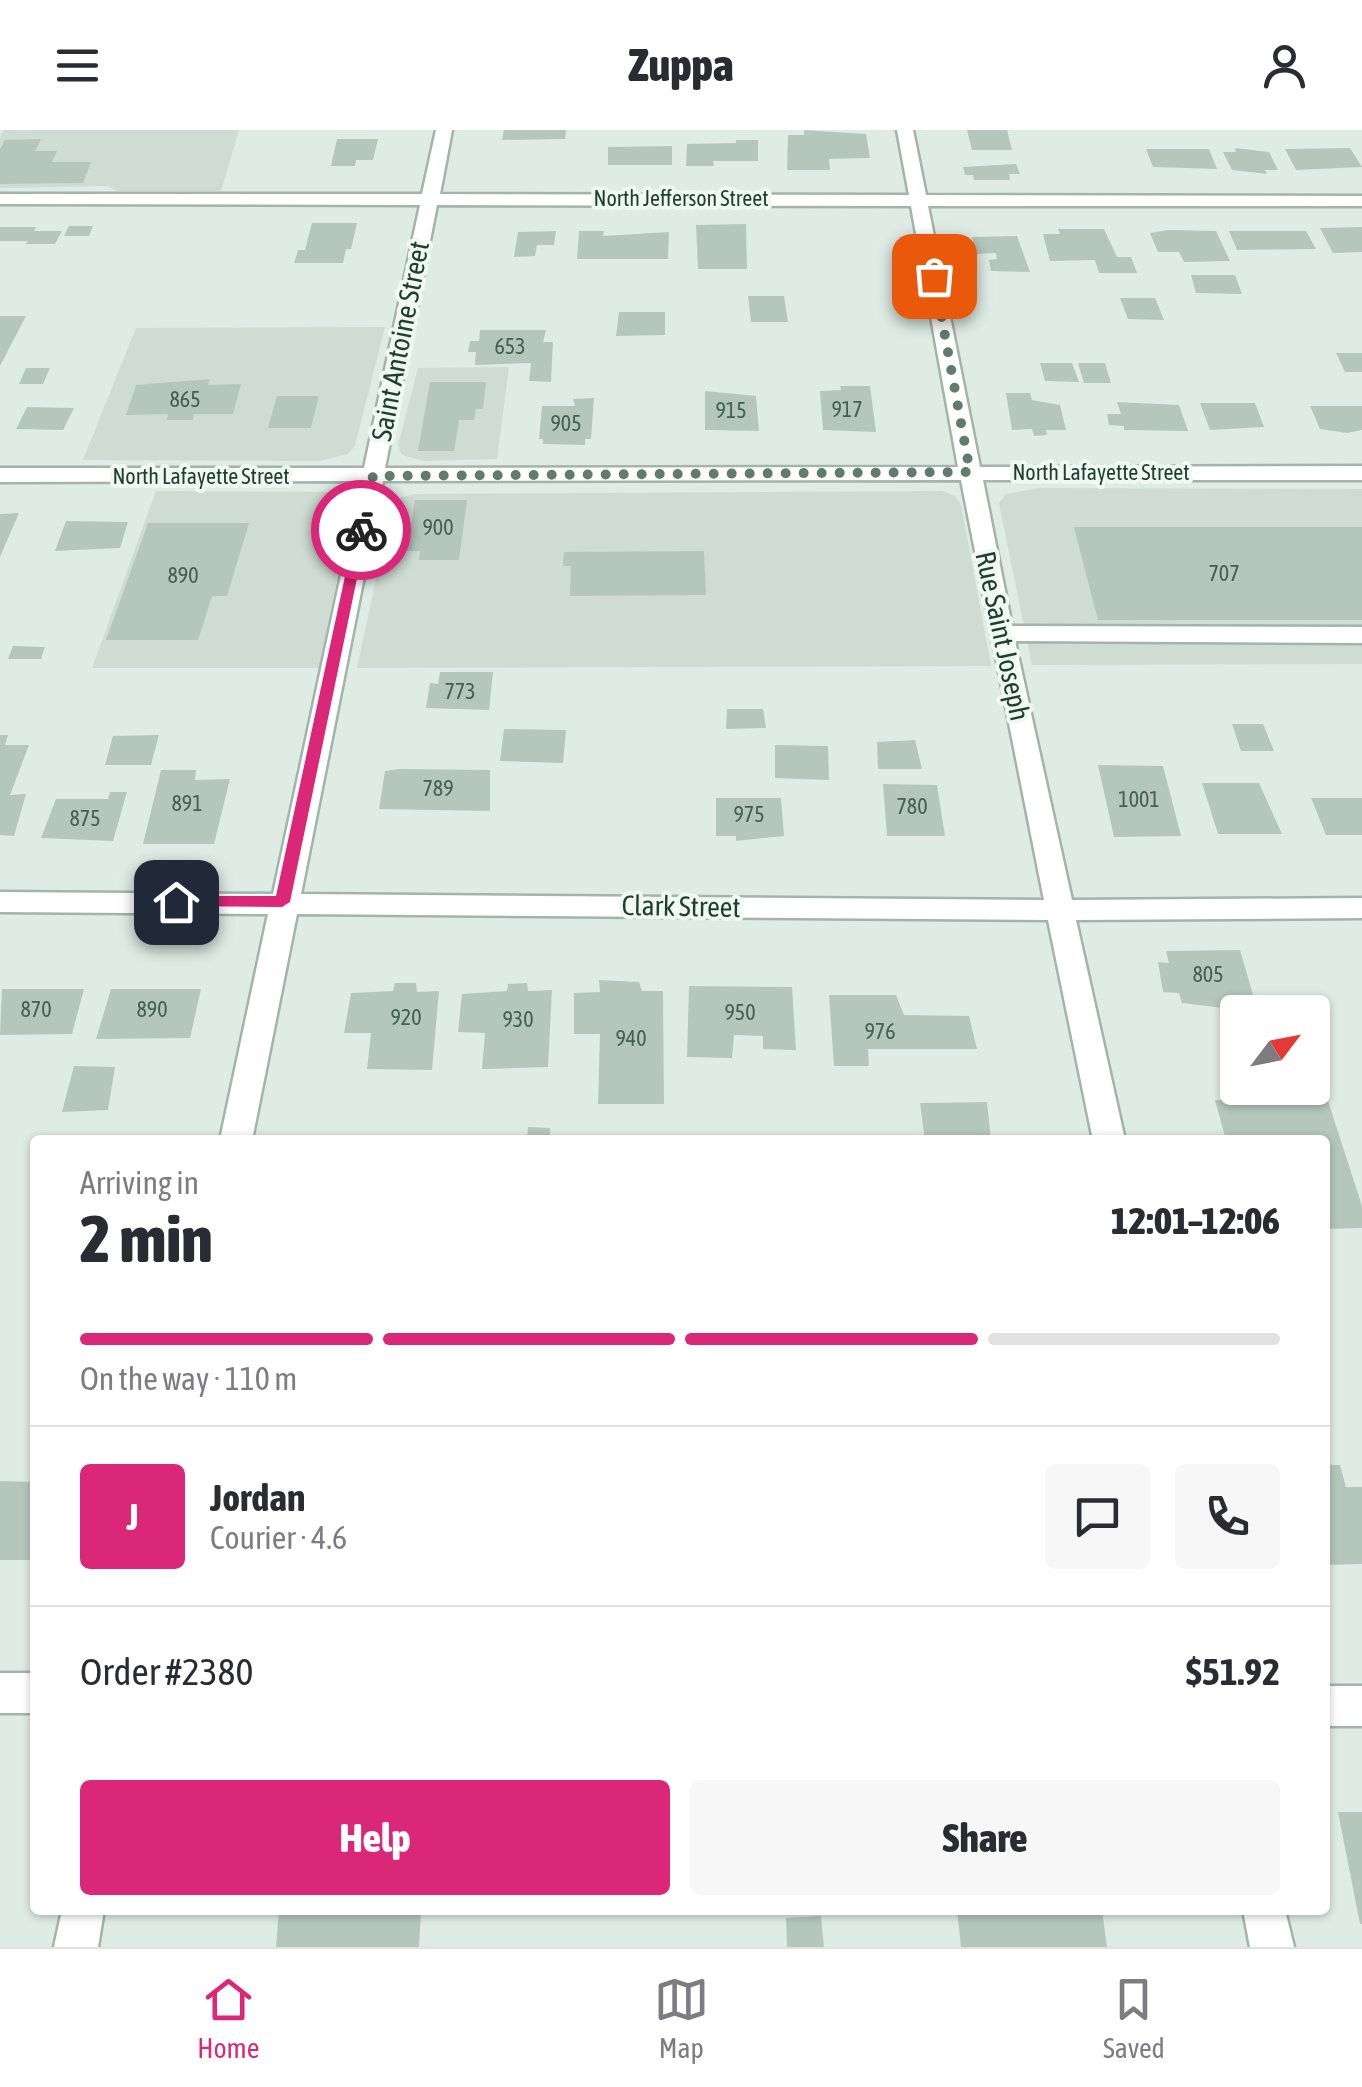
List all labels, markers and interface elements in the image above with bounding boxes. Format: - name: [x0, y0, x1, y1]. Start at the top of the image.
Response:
- icon: menu: [50, 38, 105, 93]
- icon: person: [1257, 38, 1312, 93]
- text: Zuppa: [628, 39, 734, 91]
- street label: North Jefferson Street: [593, 185, 769, 211]
- pin: [892, 234, 977, 319]
- street label: Saint Antoine Street: [365, 238, 435, 444]
- icon: bag: [907, 249, 962, 304]
- house number: 653: [494, 333, 526, 359]
- house number: 865: [169, 386, 201, 412]
- house number: 917: [831, 396, 863, 422]
- house number: 915: [715, 397, 747, 423]
- house number: 905: [550, 410, 582, 436]
- street label: North Lafayette Street: [1012, 459, 1190, 485]
- street label: North Lafayette Street: [112, 463, 290, 489]
- courier: [311, 480, 411, 580]
- icon: bike: [334, 503, 389, 558]
- house number: 900: [422, 514, 454, 540]
- street label: Rue Saint Joseph: [969, 548, 1037, 724]
- house number: 707: [1208, 560, 1240, 586]
- house number: 890: [167, 562, 199, 588]
- house number: 773: [444, 678, 476, 704]
- house number: 789: [422, 775, 454, 801]
- house number: 1001: [1118, 786, 1160, 812]
- house number: 891: [171, 790, 203, 816]
- house number: 780: [896, 793, 928, 819]
- house number: 975: [733, 801, 765, 827]
- house number: 875: [69, 805, 101, 831]
- pin: [134, 860, 219, 945]
- icon: home: [149, 875, 204, 930]
- street label: Clark Street: [621, 889, 741, 923]
- house number: 805: [1192, 961, 1224, 987]
- north arrow: [1220, 995, 1330, 1105]
- map controls: [1220, 995, 1330, 1105]
- house number: 870: [20, 996, 52, 1022]
- house number: 890: [136, 996, 168, 1022]
- house number: 950: [724, 999, 756, 1025]
- house number: 920: [390, 1004, 422, 1030]
- house number: 930: [502, 1006, 534, 1032]
- house number: 976: [864, 1018, 896, 1044]
- house number: 940: [615, 1025, 647, 1051]
- text: Arriving in: [80, 1164, 199, 1201]
- text: 12:01–12:06: [1111, 1199, 1280, 1242]
- text: 2 min: [80, 1201, 213, 1276]
- text: On the way · 110 m: [80, 1360, 297, 1397]
- button: chat: [1045, 1464, 1150, 1569]
- button: phone: [1175, 1464, 1280, 1569]
- text: Jordan: [210, 1476, 305, 1519]
- text: J: [126, 1495, 139, 1538]
- text: Courier · 4.6: [210, 1519, 347, 1556]
- text: Order #2380: [80, 1650, 253, 1693]
- text: $51.92: [1186, 1650, 1280, 1693]
- button: Help: [80, 1780, 670, 1895]
- button: Share: [690, 1780, 1280, 1895]
- tab: Home: [197, 1972, 259, 2064]
- tab: Map: [654, 1972, 709, 2064]
- tab: Saved: [1103, 1972, 1165, 2064]

